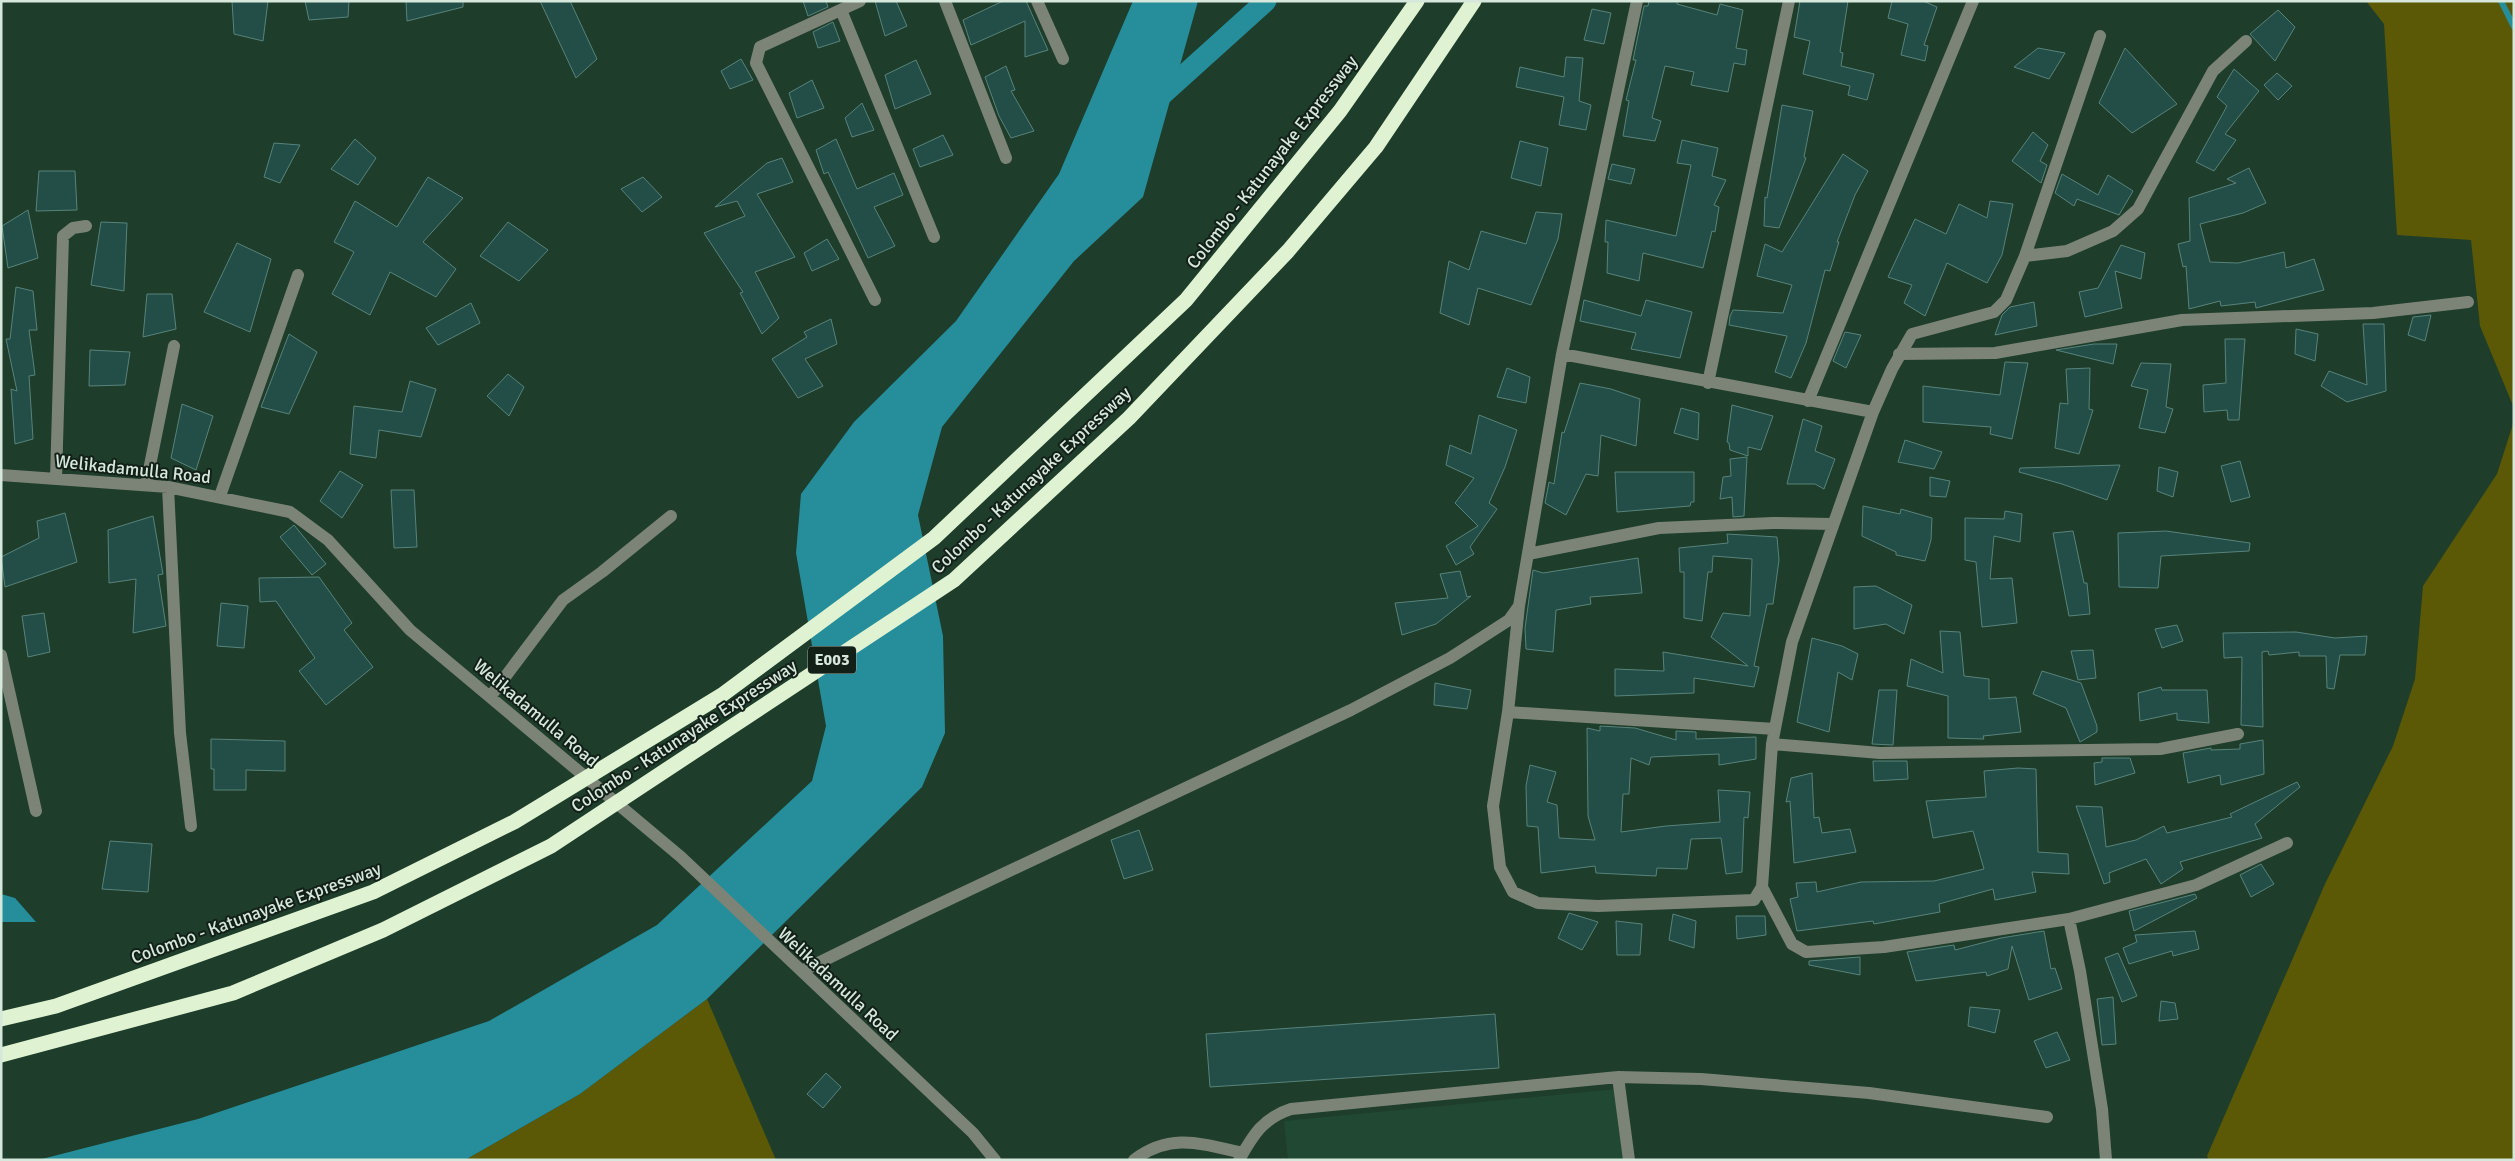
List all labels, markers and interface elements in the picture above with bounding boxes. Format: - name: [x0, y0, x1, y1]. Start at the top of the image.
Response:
- street label: Colombo - Katunayake Expressway: [1182, 50, 1362, 273]
- street label: Colombo - Katunayake Expressway: [927, 381, 1136, 578]
- street label: Welikadamulla Road: [54, 450, 212, 488]
- road number: E003: [808, 646, 856, 674]
- street label: Welikadamulla Road: [469, 654, 603, 772]
- street label: Colombo - Katunayake Expressway: [567, 654, 801, 817]
- street label: Colombo - Katunayake Expressway: [128, 857, 385, 969]
- street label: Welikadamulla Road: [773, 923, 903, 1045]

